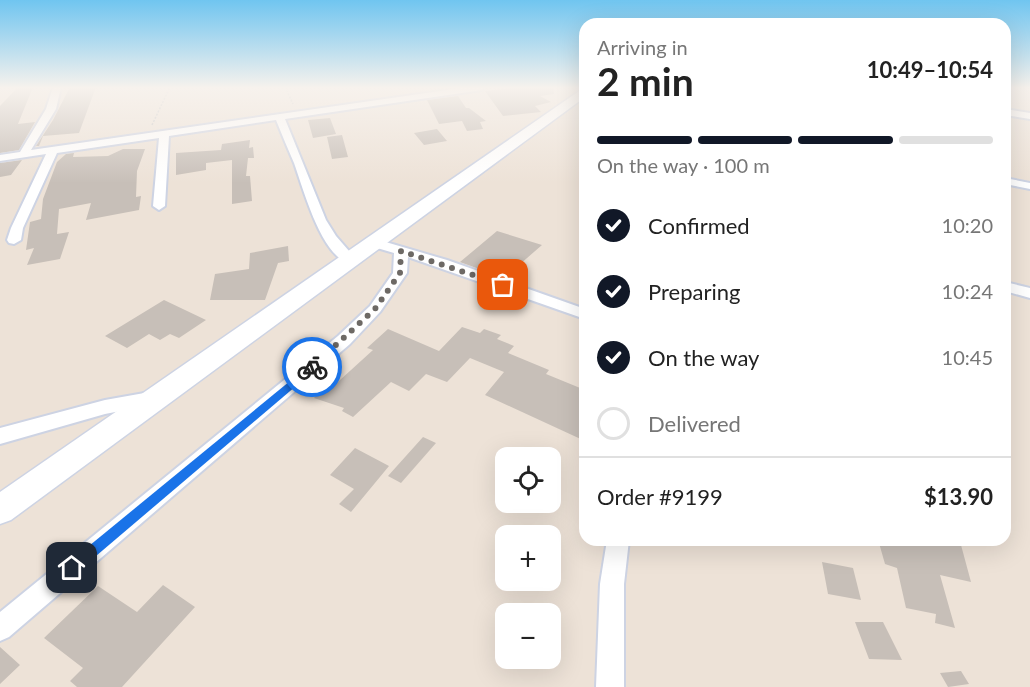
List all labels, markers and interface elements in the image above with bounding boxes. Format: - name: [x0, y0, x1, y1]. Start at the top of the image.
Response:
- text: Arriving in: [597, 35, 688, 59]
- text: 10:49–10:54: [867, 56, 993, 83]
- text: 2 min: [597, 58, 694, 104]
- text: On the way · 100 m: [597, 153, 770, 177]
- icon: check: [597, 209, 630, 242]
- text: Confirmed: [648, 212, 750, 239]
- text: 10:20: [942, 213, 993, 237]
- pin: [477, 259, 528, 310]
- icon: bag: [486, 268, 519, 301]
- icon: check: [597, 275, 630, 308]
- text: Preparing: [648, 278, 740, 305]
- text: 10:24: [942, 279, 993, 303]
- courier: [282, 337, 342, 397]
- icon: check: [597, 341, 630, 374]
- text: On the way: [648, 344, 759, 371]
- text: 10:45: [942, 345, 993, 369]
- icon: bike: [296, 351, 329, 384]
- text: Delivered: [648, 410, 741, 437]
- map controls: [495, 447, 561, 669]
- button: locate: [495, 447, 561, 513]
- text: Order #9199: [597, 483, 723, 510]
- text: $13.90: [924, 483, 993, 510]
- button: +: [495, 525, 561, 591]
- pin: [46, 542, 97, 593]
- icon: home: [55, 551, 88, 584]
- button: −: [495, 603, 561, 669]

